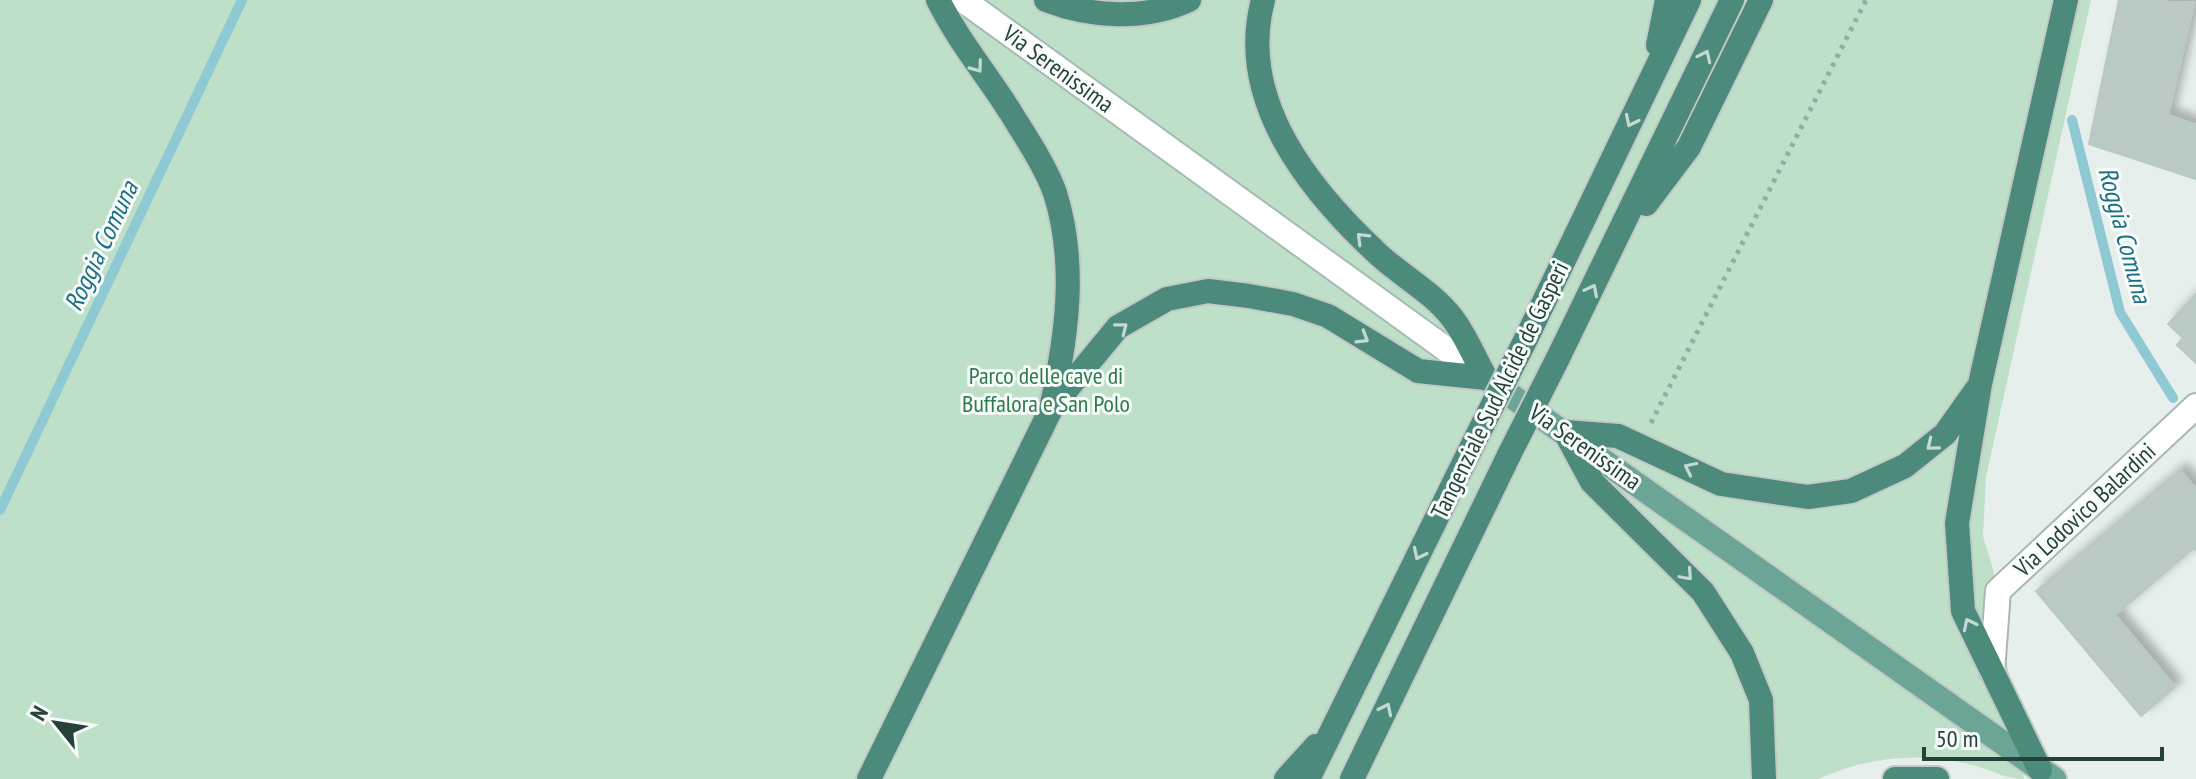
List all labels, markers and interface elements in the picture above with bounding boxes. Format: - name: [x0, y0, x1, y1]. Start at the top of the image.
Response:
- street label: Via Serenissima: [996, 17, 1120, 119]
- one-way arrow: [1695, 50, 1711, 65]
- one-way arrow: [968, 58, 982, 73]
- one-way arrow: [1625, 112, 1641, 127]
- water label: Roggia Comuna: [2092, 163, 2160, 308]
- water label: Roggia Comuna: [56, 174, 146, 316]
- one-way arrow: [1357, 233, 1371, 247]
- street label: Tangenziale Sud Alcide de Gasperi: [1424, 256, 1575, 523]
- one-way arrow: [1583, 284, 1598, 299]
- one-way arrow: [1113, 323, 1128, 337]
- one-way arrow: [1354, 328, 1369, 343]
- park label: Parco delle cave di Buffalora e San Polo: [962, 360, 1130, 419]
- street label: Via Serenissima: [1522, 396, 1647, 497]
- one-way arrow: [1926, 435, 1941, 449]
- street label: Via Lodovico Balardini: [2006, 436, 2162, 584]
- one-way arrow: [1683, 463, 1698, 478]
- one-way arrow: [1413, 546, 1429, 560]
- one-way arrow: [1678, 565, 1692, 580]
- one-way arrow: [1963, 618, 1979, 633]
- north arrow: [16, 683, 96, 763]
- text: N: [24, 701, 54, 725]
- one-way arrow: [1376, 702, 1392, 717]
- scale bar: [1924, 711, 2162, 761]
- text: 50 m: [1936, 723, 1978, 754]

